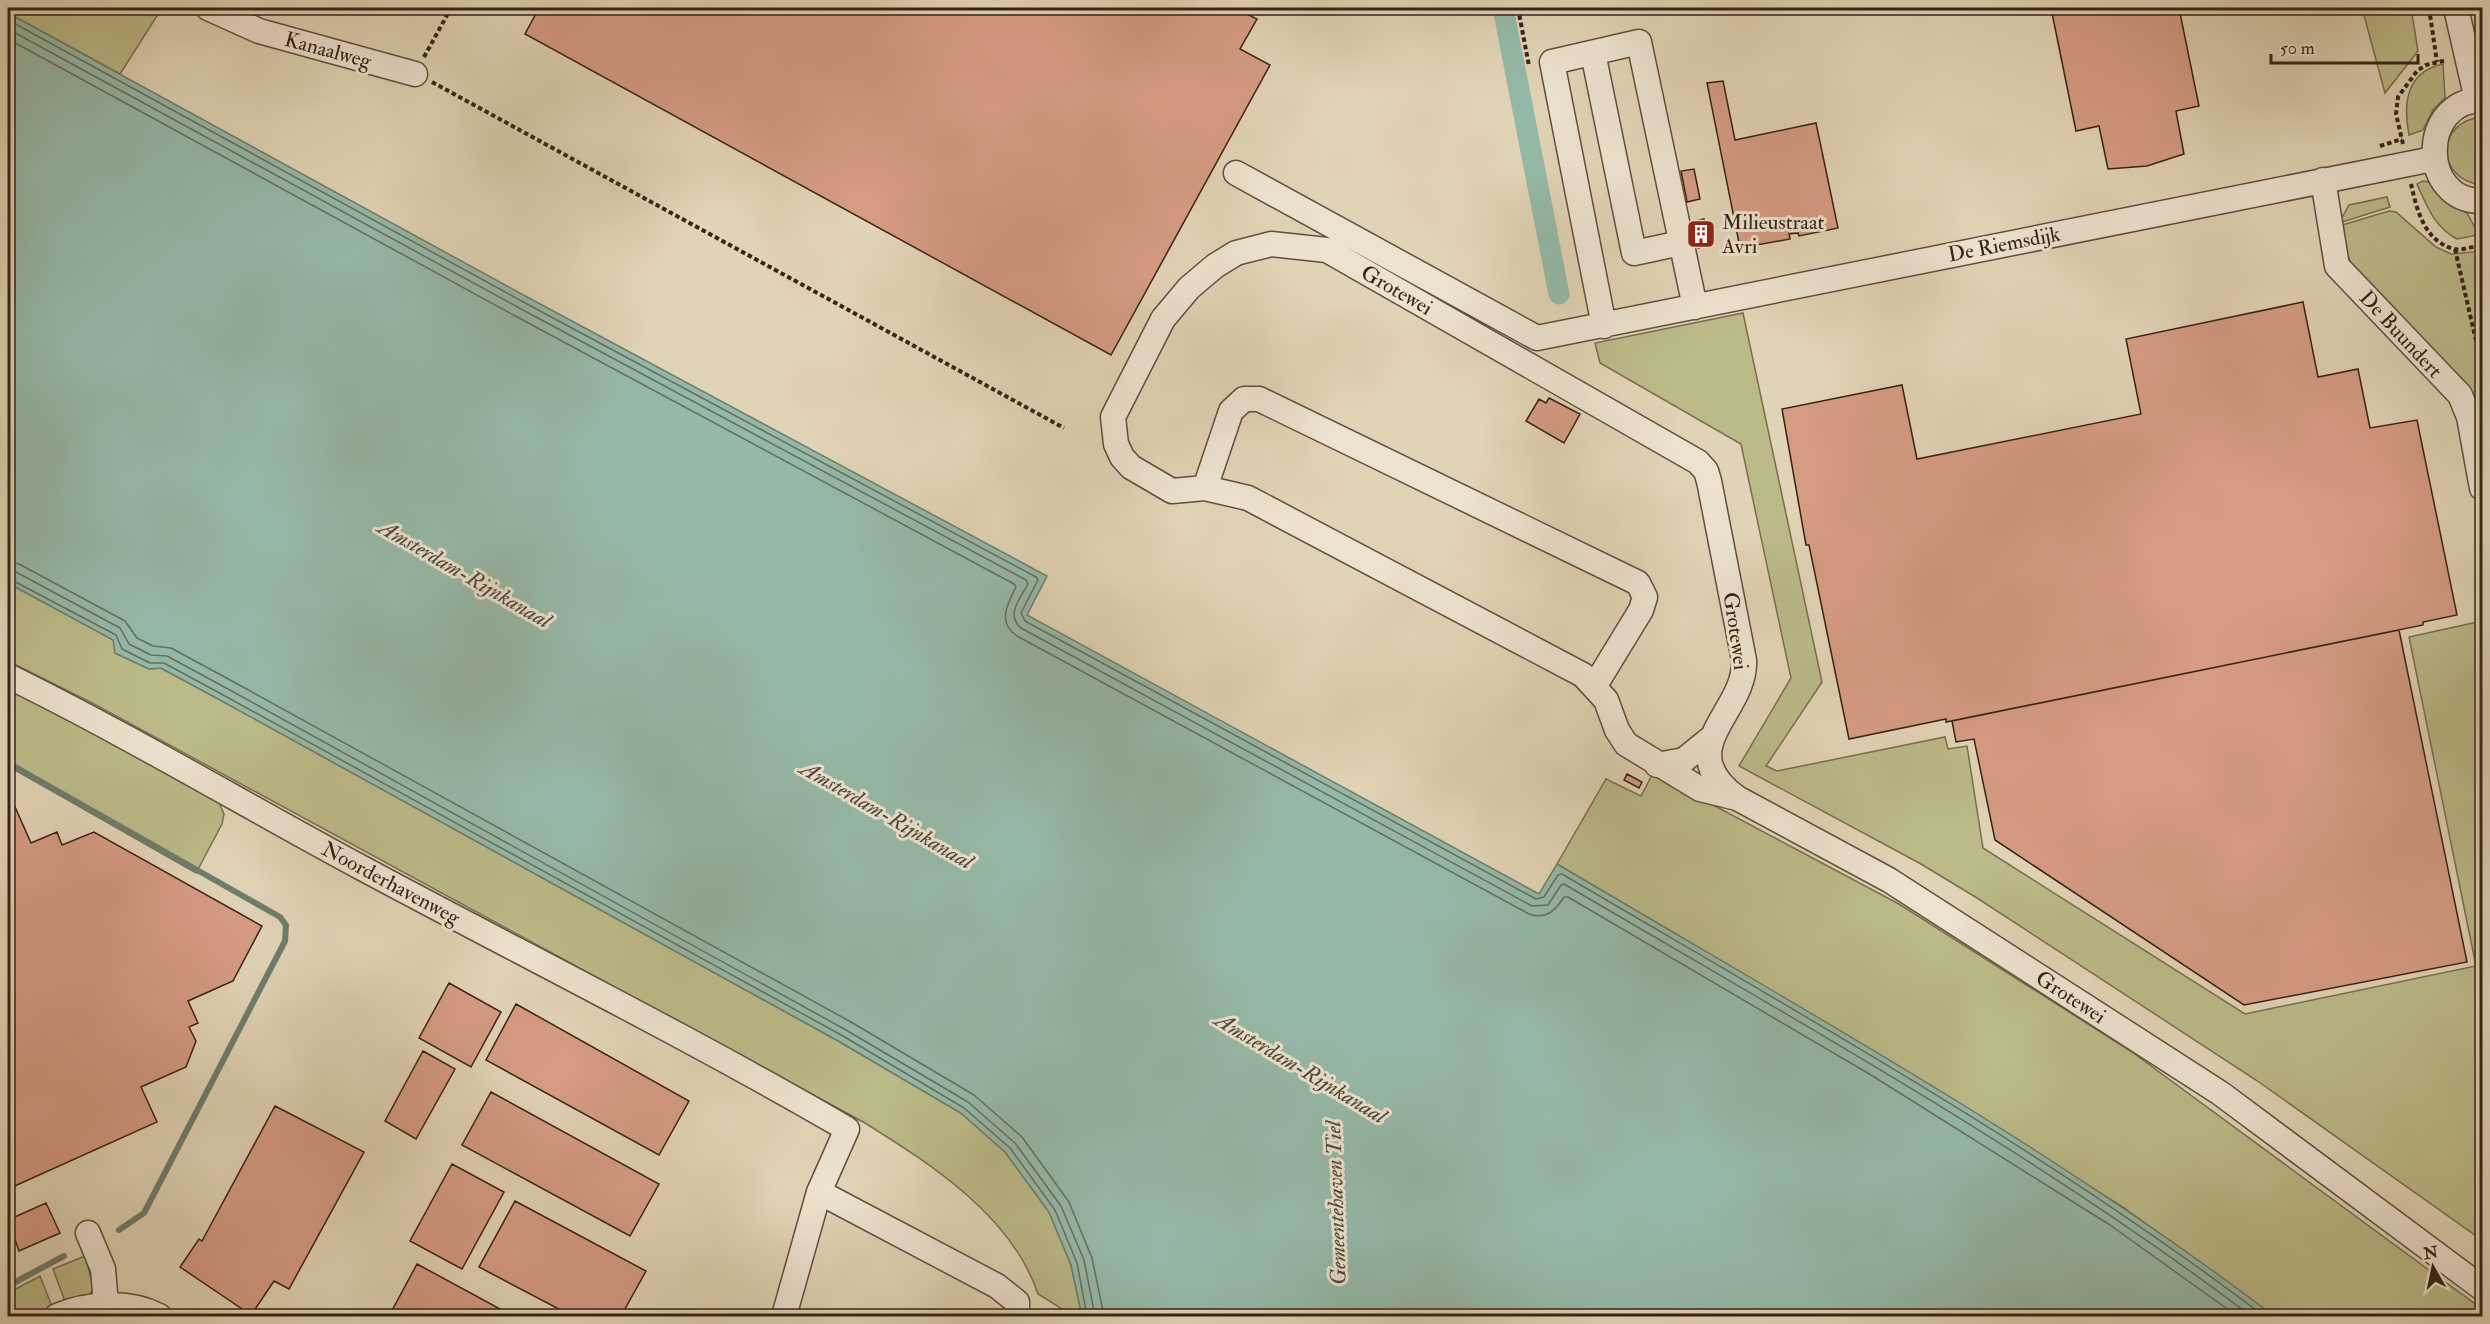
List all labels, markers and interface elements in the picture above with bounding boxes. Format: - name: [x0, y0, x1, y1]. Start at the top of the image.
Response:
- street label: Kanaalweg: [282, 26, 375, 75]
- scale bar: [2271, 27, 2418, 65]
- text: 50 m: [2280, 37, 2315, 60]
- place label: Milieustraat Avri: [1721, 209, 1825, 260]
- building icon: Milieustraat Avri: [1685, 218, 1717, 250]
- street label: De Riemsdijk: [1946, 220, 2063, 269]
- street label: Grotewei: [1356, 259, 1438, 322]
- street label: De Buundert: [2353, 285, 2448, 384]
- water label: Amsterdam-Rijnkanaal: [371, 512, 558, 636]
- street label: Grotewei: [1717, 590, 1754, 672]
- water label: Amsterdam-Rijnkanaal: [793, 753, 980, 877]
- street label: Noorderhavenweg: [317, 836, 465, 931]
- street label: Grotewei: [2031, 965, 2111, 1030]
- water label: Amsterdam-Rijnkanaal: [1208, 1005, 1393, 1131]
- water label: Gemeentehaven Tiel: [1319, 1119, 1353, 1285]
- north arrow: [2403, 1237, 2463, 1297]
- text: N: [2421, 1242, 2440, 1264]

